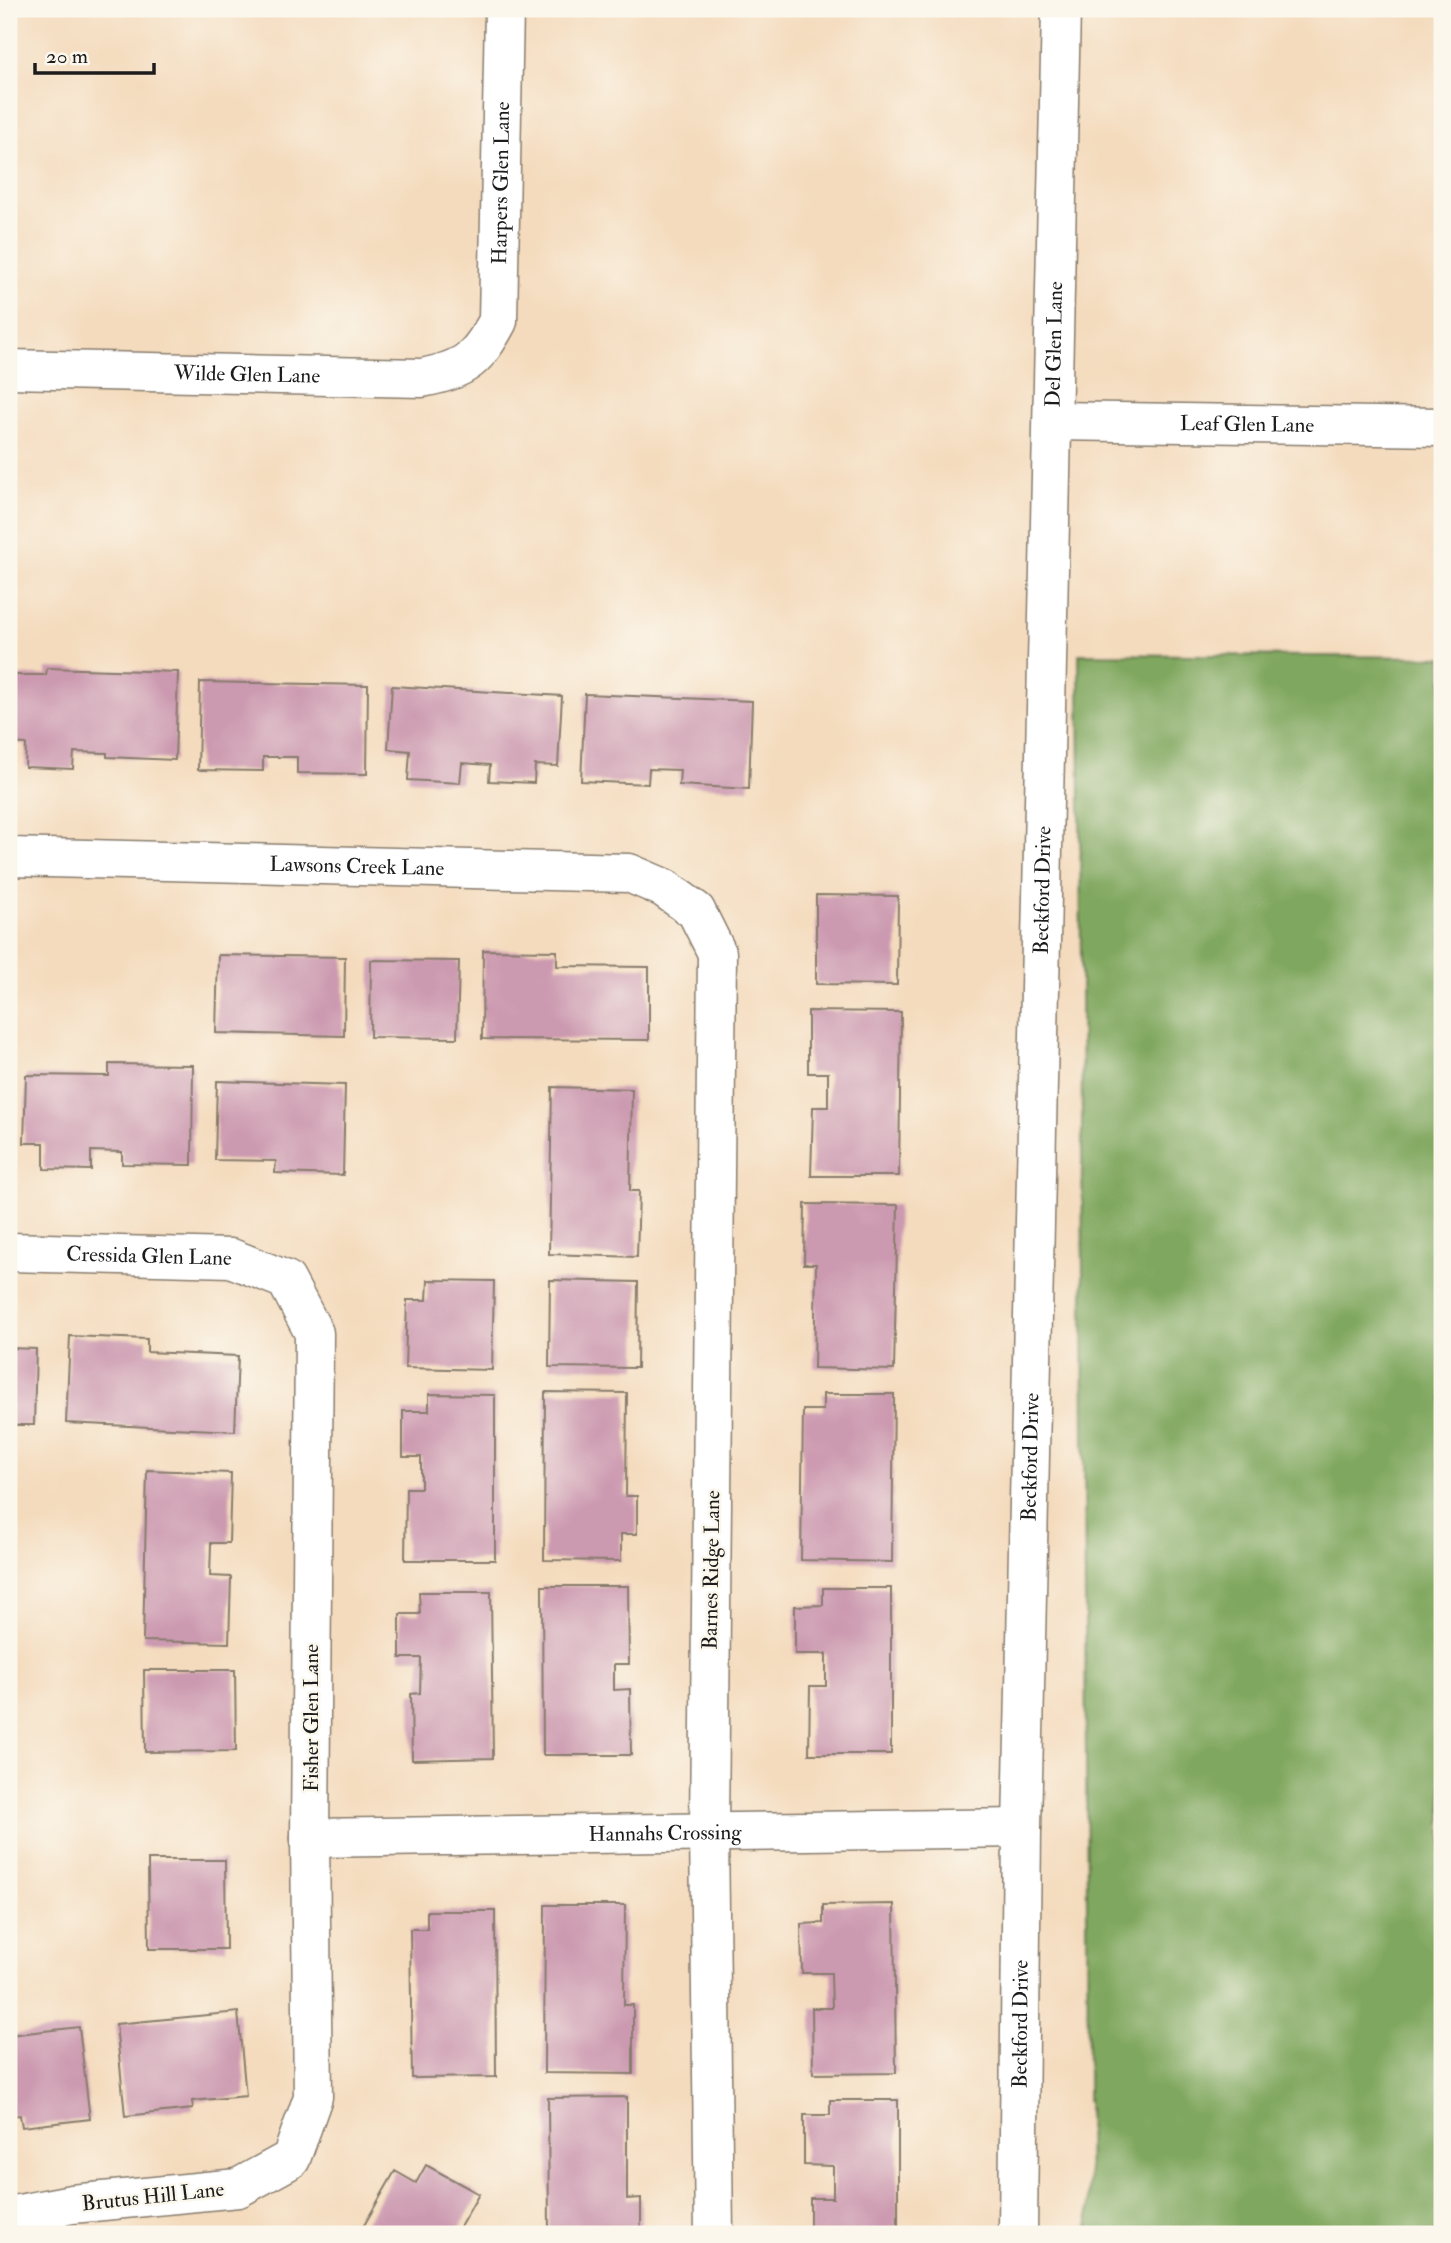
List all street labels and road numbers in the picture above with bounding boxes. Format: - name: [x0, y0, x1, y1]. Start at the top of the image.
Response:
- street label: Harpers Glen Lane: [486, 101, 516, 265]
- street label: Del Glen Lane: [1039, 281, 1069, 408]
- street label: Wilde Glen Lane: [173, 360, 321, 390]
- street label: Leaf Glen Lane: [1180, 410, 1315, 439]
- street label: Beckford Drive: [1028, 826, 1057, 955]
- street label: Lawsons Creek Lane: [269, 851, 445, 882]
- street label: Cressida Glen Lane: [66, 1241, 232, 1272]
- street label: Beckford Drive: [1016, 1392, 1045, 1522]
- street label: Barnes Ridge Lane: [697, 1490, 726, 1650]
- street label: Fisher Glen Lane: [298, 1644, 325, 1792]
- street label: Hannahs Crossing: [588, 1819, 742, 1848]
- street label: Beckford Drive: [1006, 1959, 1035, 2088]
- street label: Brutus Hill Lane: [81, 2176, 226, 2217]

